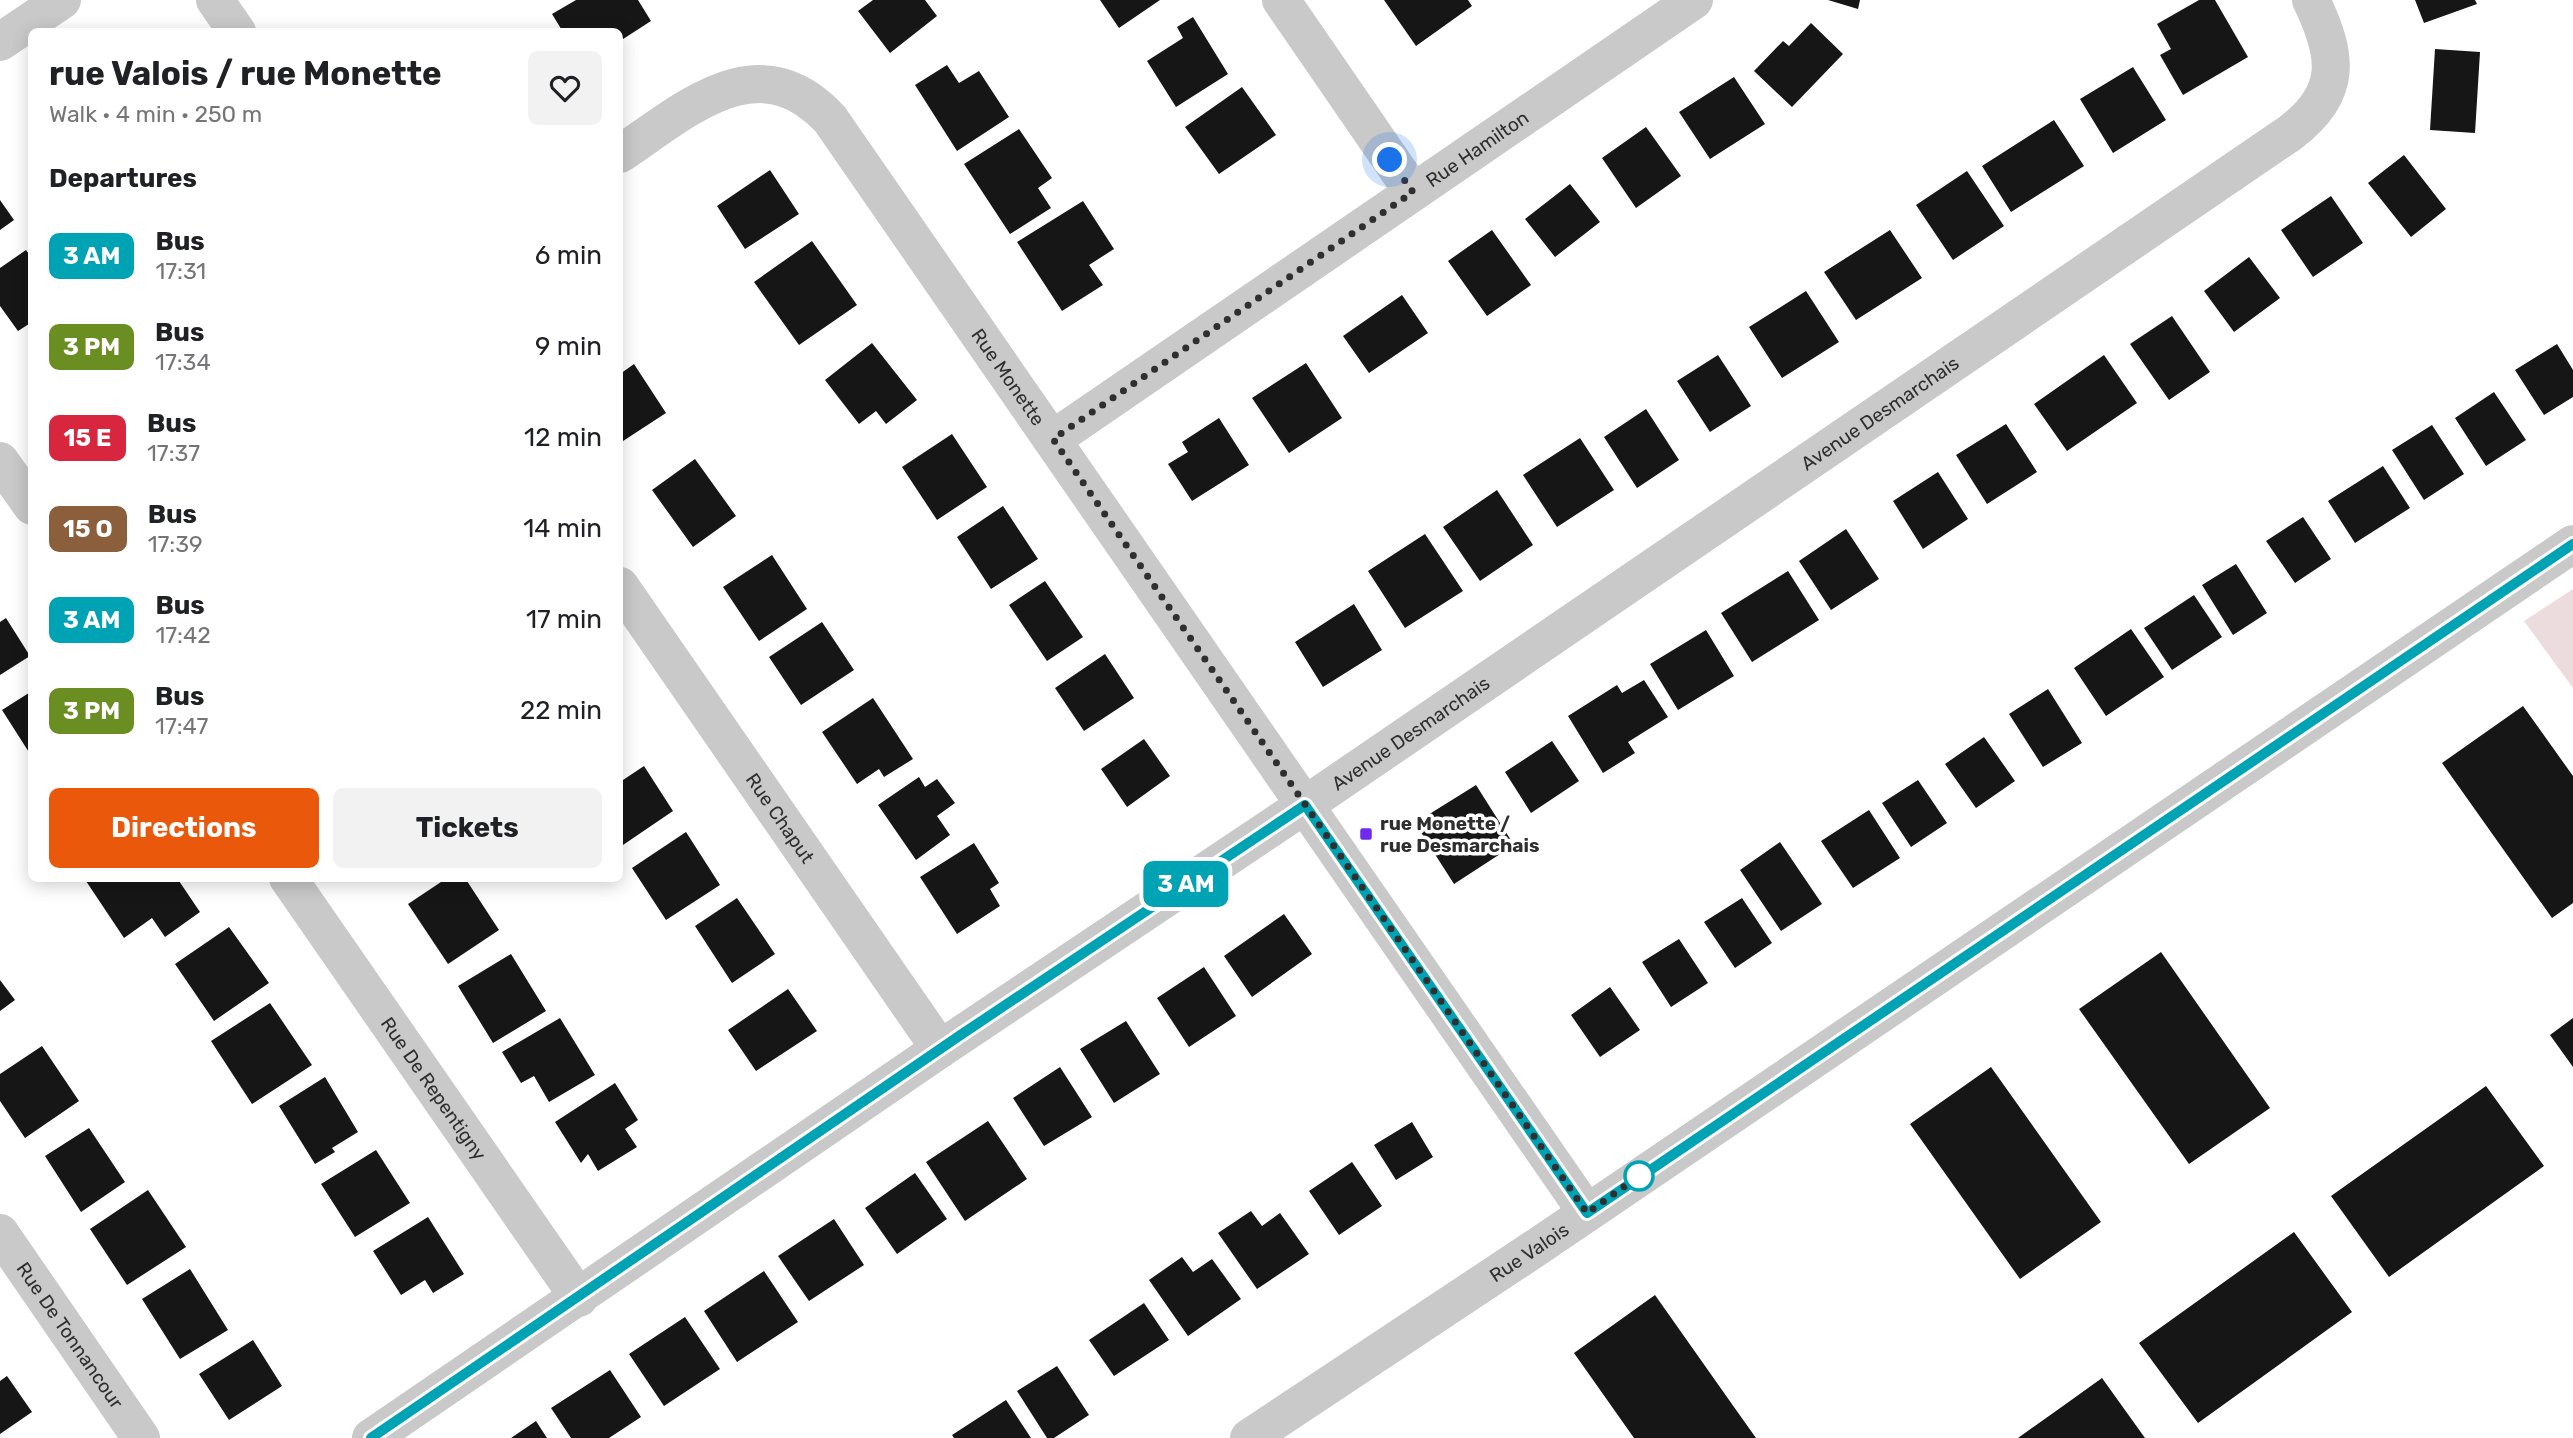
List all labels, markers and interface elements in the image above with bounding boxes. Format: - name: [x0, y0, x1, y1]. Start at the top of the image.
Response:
- button: heart: [528, 51, 602, 125]
- text: rue Valois / rue Monette: [49, 54, 442, 93]
- text: Walk · 4 min · 250 m: [49, 100, 262, 128]
- street label: Rue Hamilton: [1421, 105, 1533, 192]
- your location: [1372, 142, 1407, 177]
- text: Departures: [49, 163, 197, 194]
- text: Bus: [155, 226, 205, 257]
- text: 6 min: [535, 240, 602, 271]
- text: 3 AM: [63, 242, 120, 270]
- text: 17:31: [155, 257, 206, 285]
- text: Bus: [155, 317, 204, 348]
- street label: Rue Monette: [967, 324, 1050, 430]
- text: 9 min: [535, 331, 602, 362]
- text: 3 PM: [63, 333, 120, 361]
- text: 17:34: [155, 348, 211, 376]
- street label: Avenue Desmarchais: [1796, 351, 1963, 475]
- text: Bus: [147, 408, 196, 439]
- text: 12 min: [524, 422, 602, 453]
- text: 15 E: [64, 424, 111, 452]
- text: 17:37: [147, 439, 200, 467]
- text: Bus: [148, 499, 197, 530]
- text: 14 min: [523, 513, 602, 544]
- text: 15 O: [63, 515, 113, 543]
- text: 17:39: [148, 530, 203, 558]
- text: Bus: [155, 590, 205, 621]
- text: 17 min: [526, 604, 602, 635]
- text: 3 AM: [63, 606, 120, 634]
- text: 17:42: [155, 621, 211, 649]
- street label: Avenue Desmarchais: [1327, 671, 1494, 795]
- text: Bus: [155, 681, 204, 712]
- text: 22 min: [520, 695, 602, 726]
- text: 3 PM: [63, 697, 120, 725]
- text: 17:47: [155, 712, 208, 740]
- street label: Rue Chaput: [741, 769, 820, 868]
- button: Directions: [49, 788, 319, 868]
- button: Tickets: [333, 788, 602, 868]
- place label: rue Monette / rue Desmarchais: [1380, 812, 1539, 857]
- marker: rue Monette / rue Desmarchais: [1358, 826, 1374, 842]
- line badge: 3 AM: [1137, 861, 1235, 907]
- text: 3 AM: [1157, 870, 1215, 898]
- street label: Rue De Repentigny: [376, 1012, 491, 1164]
- unlabelled marker: [1624, 1161, 1654, 1191]
- street label: Rue Valois: [1485, 1217, 1573, 1287]
- street label: Rue De Tonnancour: [12, 1258, 129, 1413]

